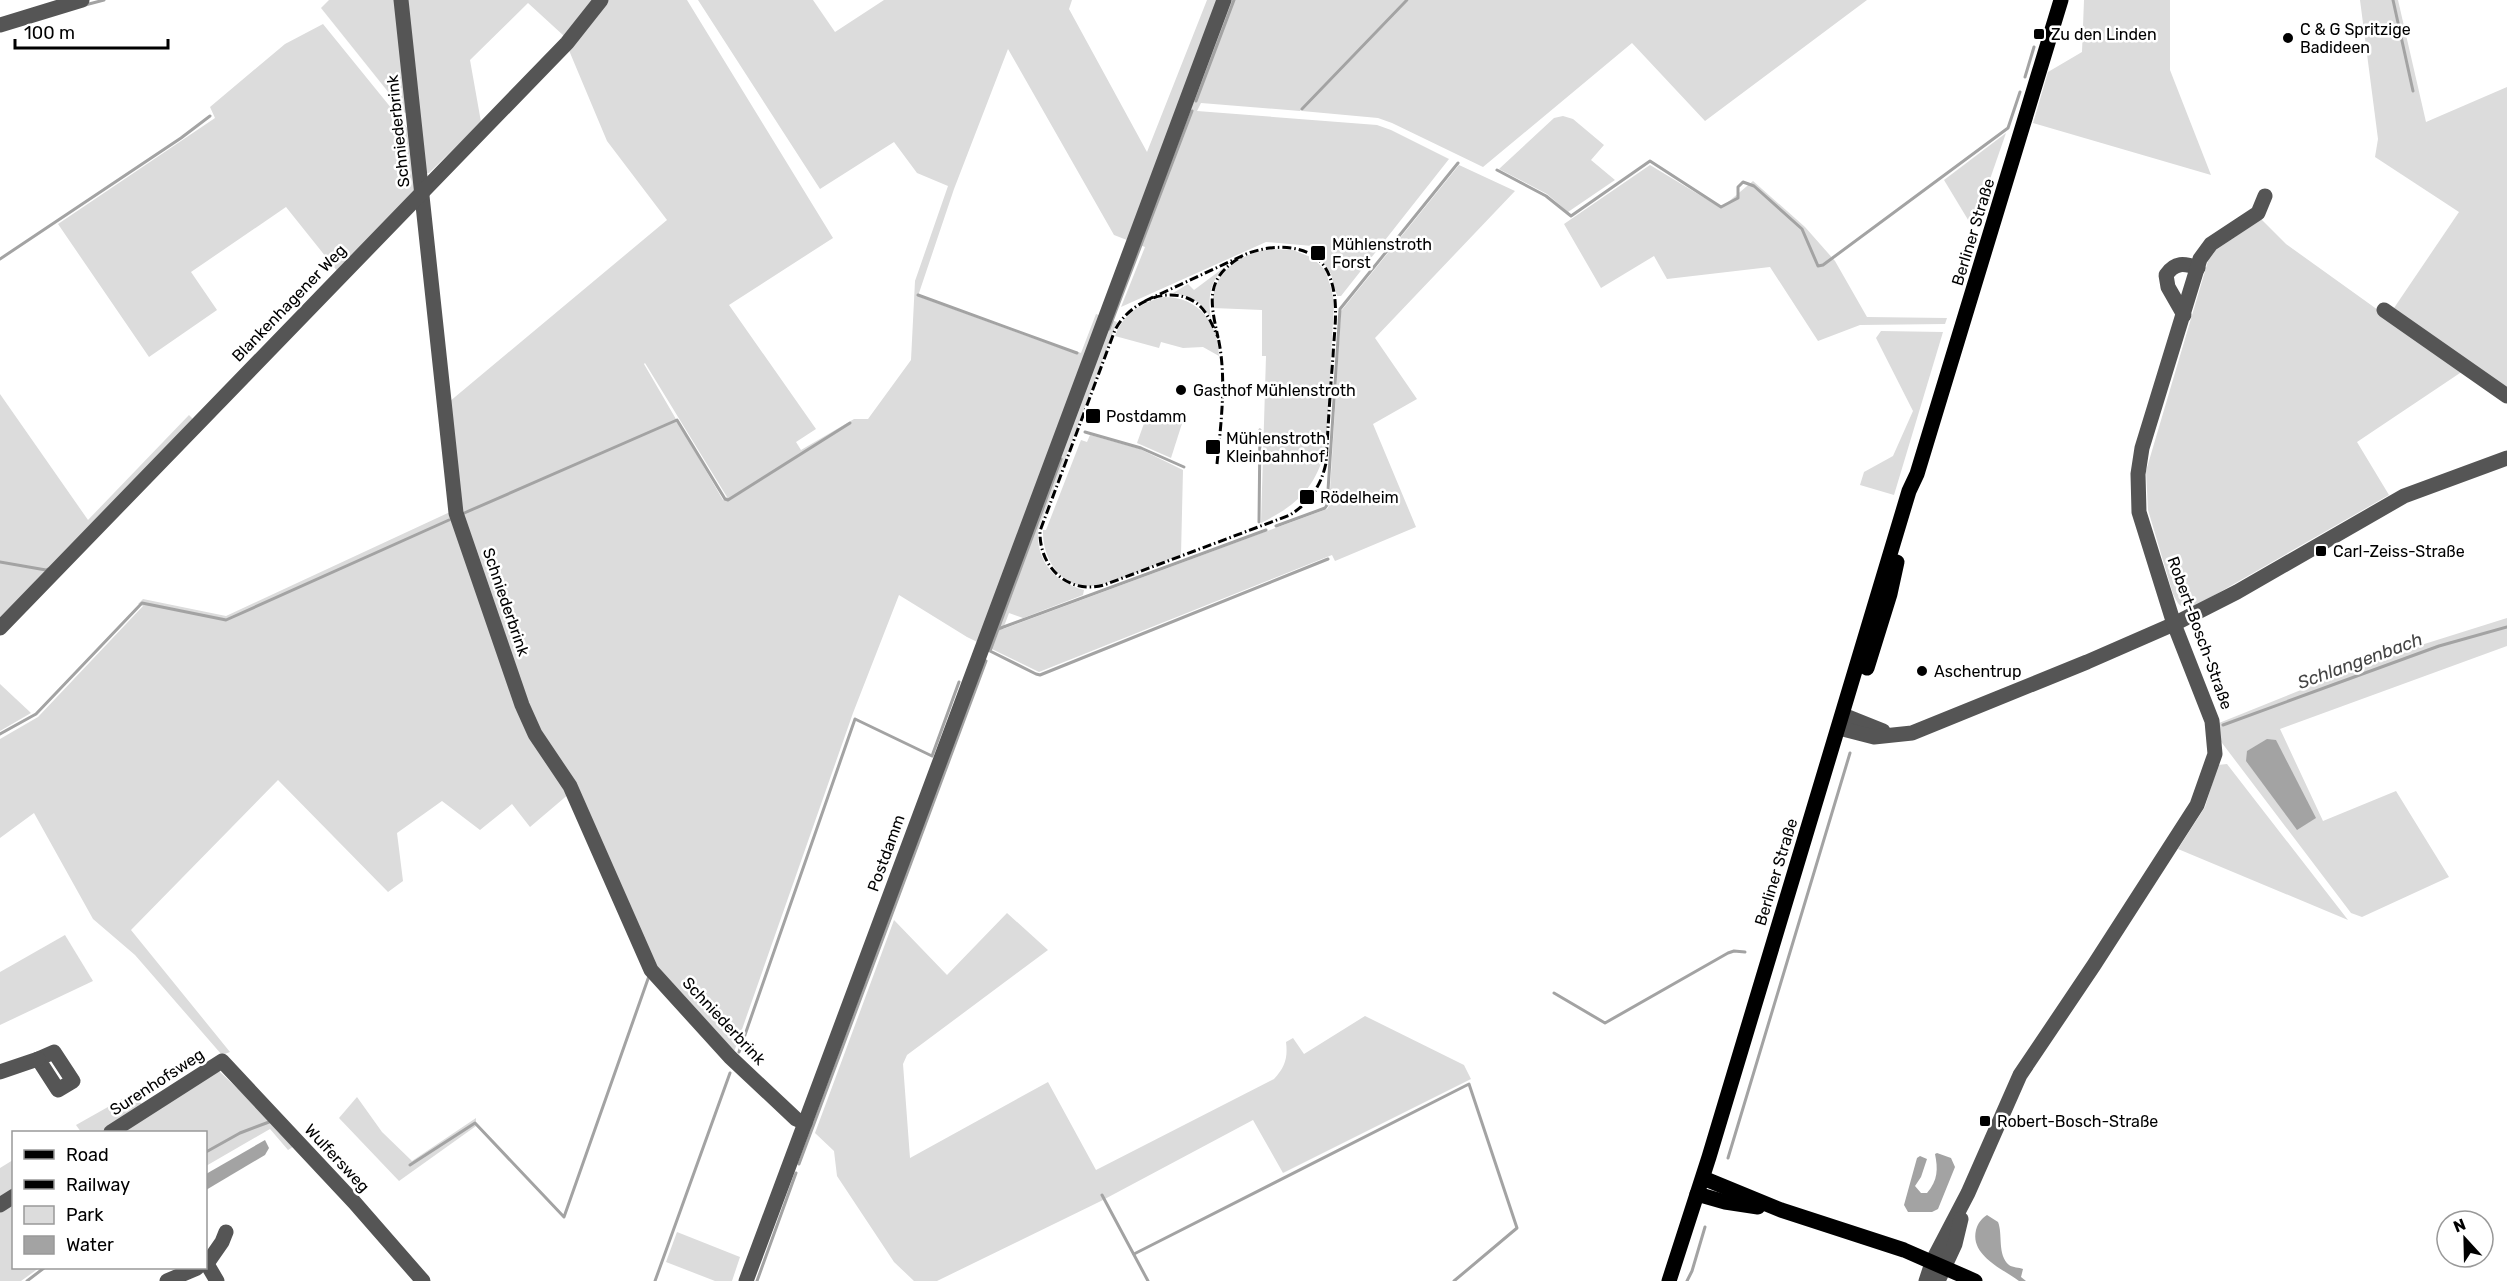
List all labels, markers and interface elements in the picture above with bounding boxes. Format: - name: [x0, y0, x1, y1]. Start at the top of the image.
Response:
- scale bar: [15, 12, 168, 50]
- place label: C & G Spritzige Badideen: [2300, 20, 2411, 57]
- text: 100 m: [24, 22, 75, 44]
- place label: Zu den Linden: [2051, 25, 2157, 44]
- marker: Zu den Linden: [2032, 27, 2046, 41]
- marker: C & G Spritzige Badideen: [2281, 31, 2295, 45]
- street label: Schniederbrink: [383, 73, 413, 188]
- street label: Berliner Straße: [1948, 176, 1998, 288]
- place label: Mühlenstroth Forst: [1332, 235, 1432, 272]
- street label: Blankenhagener Weg: [228, 240, 350, 366]
- marker: Mühlenstroth Forst: [1309, 244, 1327, 262]
- place label: Gasthof Mühlenstroth: [1193, 381, 1356, 400]
- marker: Gasthof Mühlenstroth: [1174, 383, 1188, 397]
- marker: Postdamm: [1084, 407, 1102, 425]
- place label: Postdamm: [1106, 407, 1187, 426]
- place label: Mühlenstroth Kleinbahnhof: [1226, 429, 1326, 466]
- marker: Mühlenstroth Kleinbahnhof: [1204, 438, 1222, 456]
- marker: Rödelheim: [1298, 488, 1316, 506]
- place label: Rödelheim: [1320, 488, 1399, 507]
- place label: Carl-Zeiss-Straße: [2333, 542, 2465, 561]
- marker: Carl-Zeiss-Straße: [2314, 544, 2328, 558]
- street label: Schniederbrink: [479, 545, 534, 659]
- street label: Robert-Bosch-Straße: [2163, 554, 2237, 712]
- water label: Schlangenbach: [2294, 628, 2426, 694]
- place label: Aschentrup: [1934, 662, 2022, 681]
- marker: Aschentrup: [1915, 664, 1929, 678]
- street label: Postdamm: [863, 812, 909, 894]
- street label: Berliner Straße: [1751, 816, 1801, 928]
- street label: Schniederbrink: [679, 973, 770, 1069]
- street label: Surenhofsweg: [106, 1045, 208, 1119]
- place label: Robert-Bosch-Straße: [1997, 1112, 2158, 1131]
- marker: Robert-Bosch-Straße: [1978, 1114, 1992, 1128]
- street label: Wulfersweg: [301, 1120, 373, 1196]
- legend: [12, 1131, 207, 1269]
- text: Road: [66, 1144, 109, 1166]
- text: Railway: [66, 1174, 130, 1196]
- text: Park: [66, 1204, 104, 1226]
- north arrow: [2435, 1209, 2495, 1269]
- text: N: [2451, 1215, 2468, 1237]
- text: Water: [66, 1234, 114, 1256]

